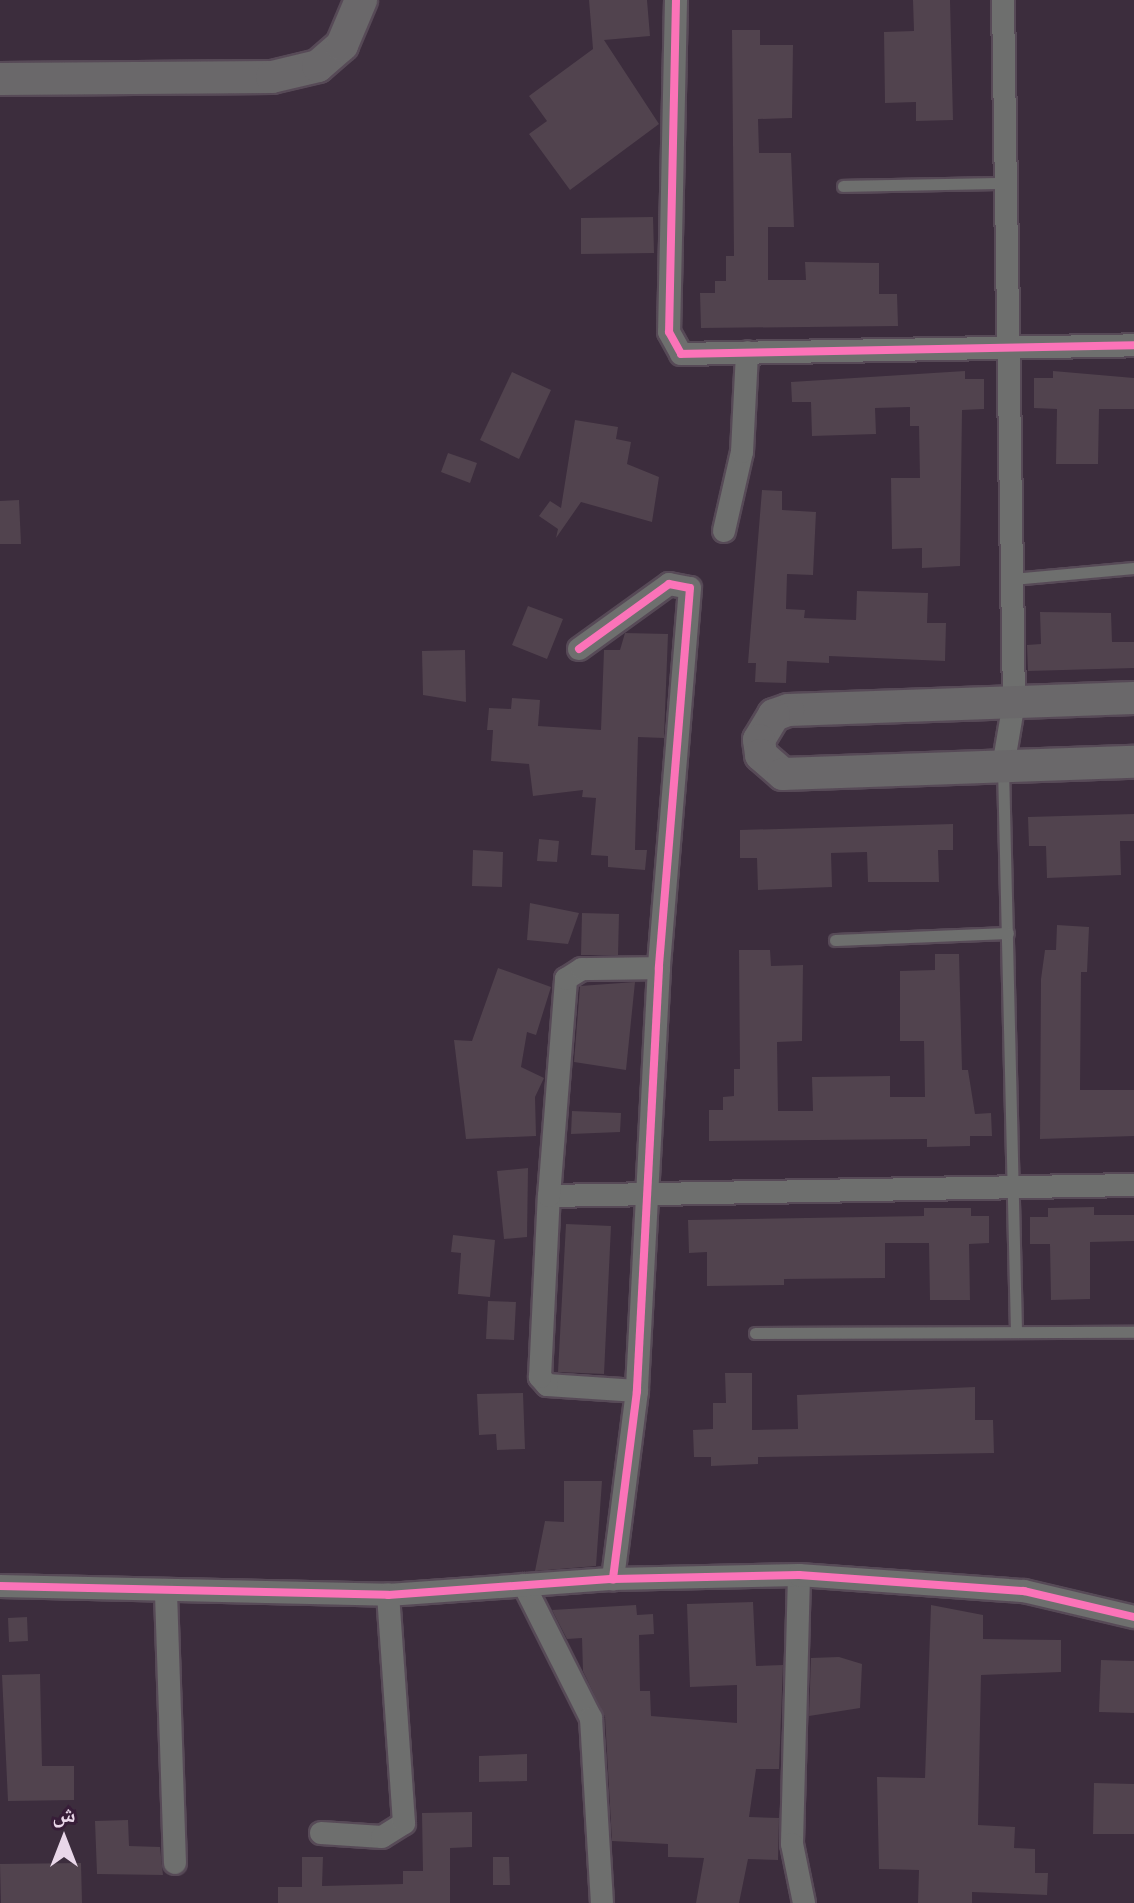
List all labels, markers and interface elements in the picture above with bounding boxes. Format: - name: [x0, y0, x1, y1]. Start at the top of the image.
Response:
- north arrow: [24, 1799, 104, 1879]
- text: ش: [52, 1801, 76, 1828]

